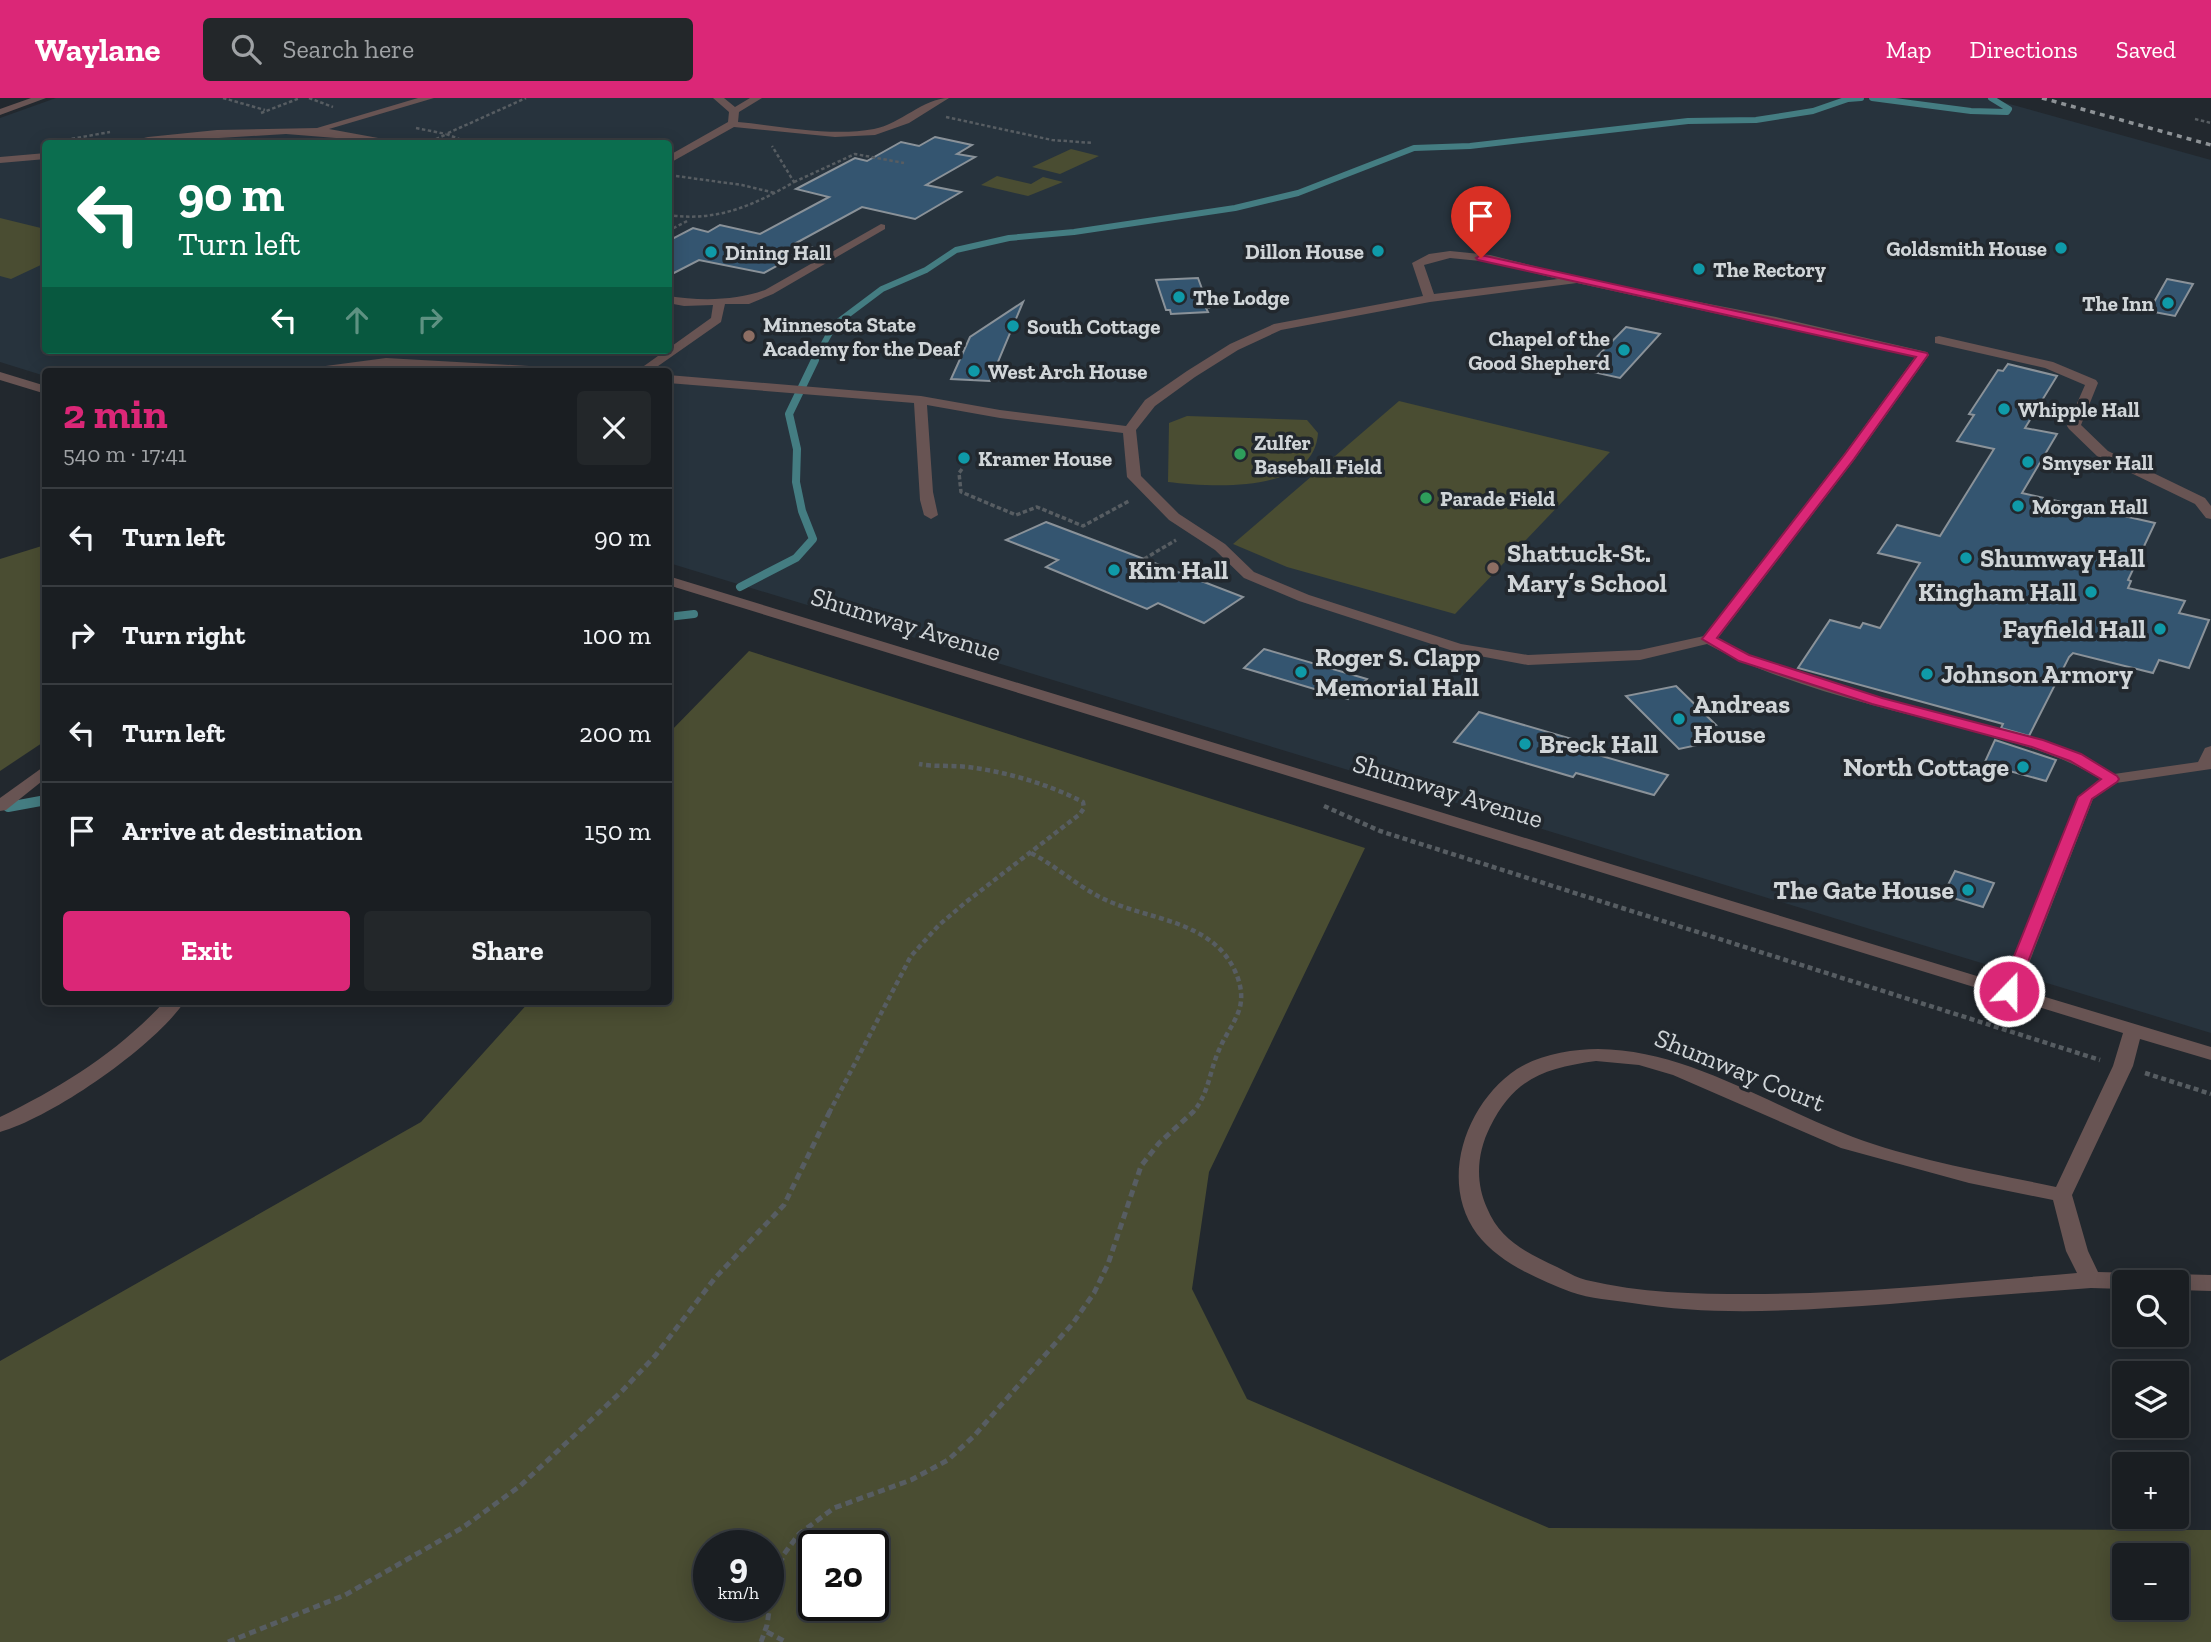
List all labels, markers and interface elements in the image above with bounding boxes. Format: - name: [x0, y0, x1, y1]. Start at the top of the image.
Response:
- search box: [203, 18, 693, 81]
- text: Waylane: [35, 30, 161, 69]
- icon: search: [227, 30, 265, 68]
- text: Search here: [283, 33, 414, 65]
- text: Map: [1886, 35, 1932, 64]
- text: Directions: [1970, 35, 2078, 64]
- text: Saved: [2116, 35, 2176, 64]
- text: 90 m: [178, 165, 285, 224]
- icon: left: [63, 168, 154, 259]
- pin: [1451, 186, 1511, 258]
- icon: arrive: [1462, 197, 1500, 235]
- text: Turn left: [178, 225, 300, 263]
- place label: Goldsmith House: [1886, 236, 2047, 261]
- place label: Dillon House: [1245, 239, 1364, 264]
- place label: Dining Hall: [725, 240, 831, 265]
- marker: Goldsmith House: [2053, 240, 2069, 256]
- marker: Dillon House: [1370, 243, 1386, 259]
- marker: Dining Hall: [703, 244, 719, 260]
- place label: The Rectory: [1713, 257, 1826, 282]
- marker: The Rectory: [1691, 261, 1707, 277]
- place label: The Lodge: [1193, 285, 1290, 310]
- marker: The Lodge: [1171, 289, 1187, 305]
- place label: The Inn: [2082, 291, 2155, 316]
- marker: The Inn: [2160, 295, 2176, 311]
- icon: left: [265, 301, 303, 339]
- icon: ahead: [338, 301, 376, 339]
- icon: right: [411, 301, 449, 339]
- place label: Minnesota State Academy for the Deaf: [763, 312, 962, 361]
- place label: South Cottage: [1027, 314, 1160, 339]
- marker: South Cottage: [1005, 318, 1021, 334]
- place label: Chapel of the Good Shepherd: [1468, 326, 1610, 375]
- marker: Minnesota State Academy for the Deaf: [741, 328, 757, 344]
- marker: Chapel of the Good Shepherd: [1616, 342, 1632, 358]
- place label: West Arch House: [988, 359, 1147, 384]
- marker: West Arch House: [966, 363, 982, 379]
- text: 2 min: [63, 388, 168, 439]
- button: close: [577, 391, 651, 465]
- place label: Whipple Hall: [2018, 397, 2140, 422]
- marker: Whipple Hall: [1996, 401, 2012, 417]
- place label: Zulfer Baseball Field: [1254, 430, 1382, 479]
- text: 540 m · 17:41: [63, 440, 187, 468]
- place label: Kramer House: [978, 446, 1112, 471]
- marker: Zulfer Baseball Field: [1232, 446, 1248, 462]
- marker: Kramer House: [956, 450, 972, 466]
- place label: Smyser Hall: [2042, 450, 2154, 475]
- marker: Smyser Hall: [2020, 454, 2036, 470]
- place label: Parade Field: [1440, 486, 1555, 511]
- marker: Parade Field: [1418, 490, 1434, 506]
- place label: Morgan Hall: [2032, 494, 2148, 519]
- marker: Morgan Hall: [2010, 498, 2026, 514]
- icon: left: [63, 518, 101, 556]
- text: Turn left: [122, 521, 225, 553]
- text: 90 m: [594, 521, 651, 553]
- place label: Shattuck-St. Mary’s School: [1507, 537, 1667, 599]
- place label: Shumway Hall: [1980, 542, 2145, 574]
- marker: Shumway Hall: [1958, 550, 1974, 566]
- place label: Kim Hall: [1128, 554, 1229, 586]
- marker: Shattuck-St. Mary’s School: [1485, 560, 1501, 576]
- marker: Kim Hall: [1106, 562, 1122, 578]
- place label: Kingham Hall: [1918, 576, 2077, 608]
- street label: Shumway Avenue: [807, 580, 1005, 668]
- marker: Kingham Hall: [2083, 584, 2099, 600]
- place label: Fayfield Hall: [2002, 613, 2146, 645]
- icon: right: [63, 616, 101, 654]
- text: Turn right: [122, 619, 245, 651]
- text: 100 m: [583, 619, 651, 651]
- marker: Fayfield Hall: [2152, 621, 2168, 637]
- place label: Roger S. Clapp Memorial Hall: [1315, 641, 1481, 703]
- place label: Johnson Armory: [1941, 658, 2133, 690]
- marker: Roger S. Clapp Memorial Hall: [1293, 664, 1309, 680]
- marker: Johnson Armory: [1919, 666, 1935, 682]
- place label: Andreas House: [1693, 688, 1790, 750]
- marker: Andreas House: [1671, 711, 1687, 727]
- icon: left: [63, 714, 101, 752]
- text: Turn left: [122, 717, 225, 749]
- text: 200 m: [579, 717, 651, 749]
- place label: Breck Hall: [1539, 728, 1658, 760]
- marker: Breck Hall: [1517, 736, 1533, 752]
- street label: Shumway Avenue: [1349, 747, 1547, 835]
- place label: North Cottage: [1843, 751, 2009, 783]
- marker: North Cottage: [2015, 759, 2031, 775]
- icon: arrive: [63, 812, 101, 850]
- text: Arrive at destination: [122, 815, 362, 847]
- text: 150 m: [584, 815, 651, 847]
- place label: The Gate House: [1773, 874, 1954, 906]
- marker: The Gate House: [1960, 882, 1976, 898]
- button: Exit: [63, 911, 350, 991]
- button: Share: [364, 911, 651, 991]
- position arrow: [1972, 954, 2046, 1028]
- street label: Shumway Court: [1650, 1021, 1830, 1119]
- map controls: [2112, 1270, 2189, 1620]
- button: search: [2112, 1270, 2189, 1347]
- button: layers: [2112, 1361, 2189, 1438]
- button: +: [2112, 1452, 2189, 1529]
- speed limit sign: 20: [798, 1530, 889, 1621]
- button: −: [2112, 1543, 2189, 1620]
- text: 9: [729, 1545, 748, 1587]
- text: km/h: [718, 1582, 759, 1604]

